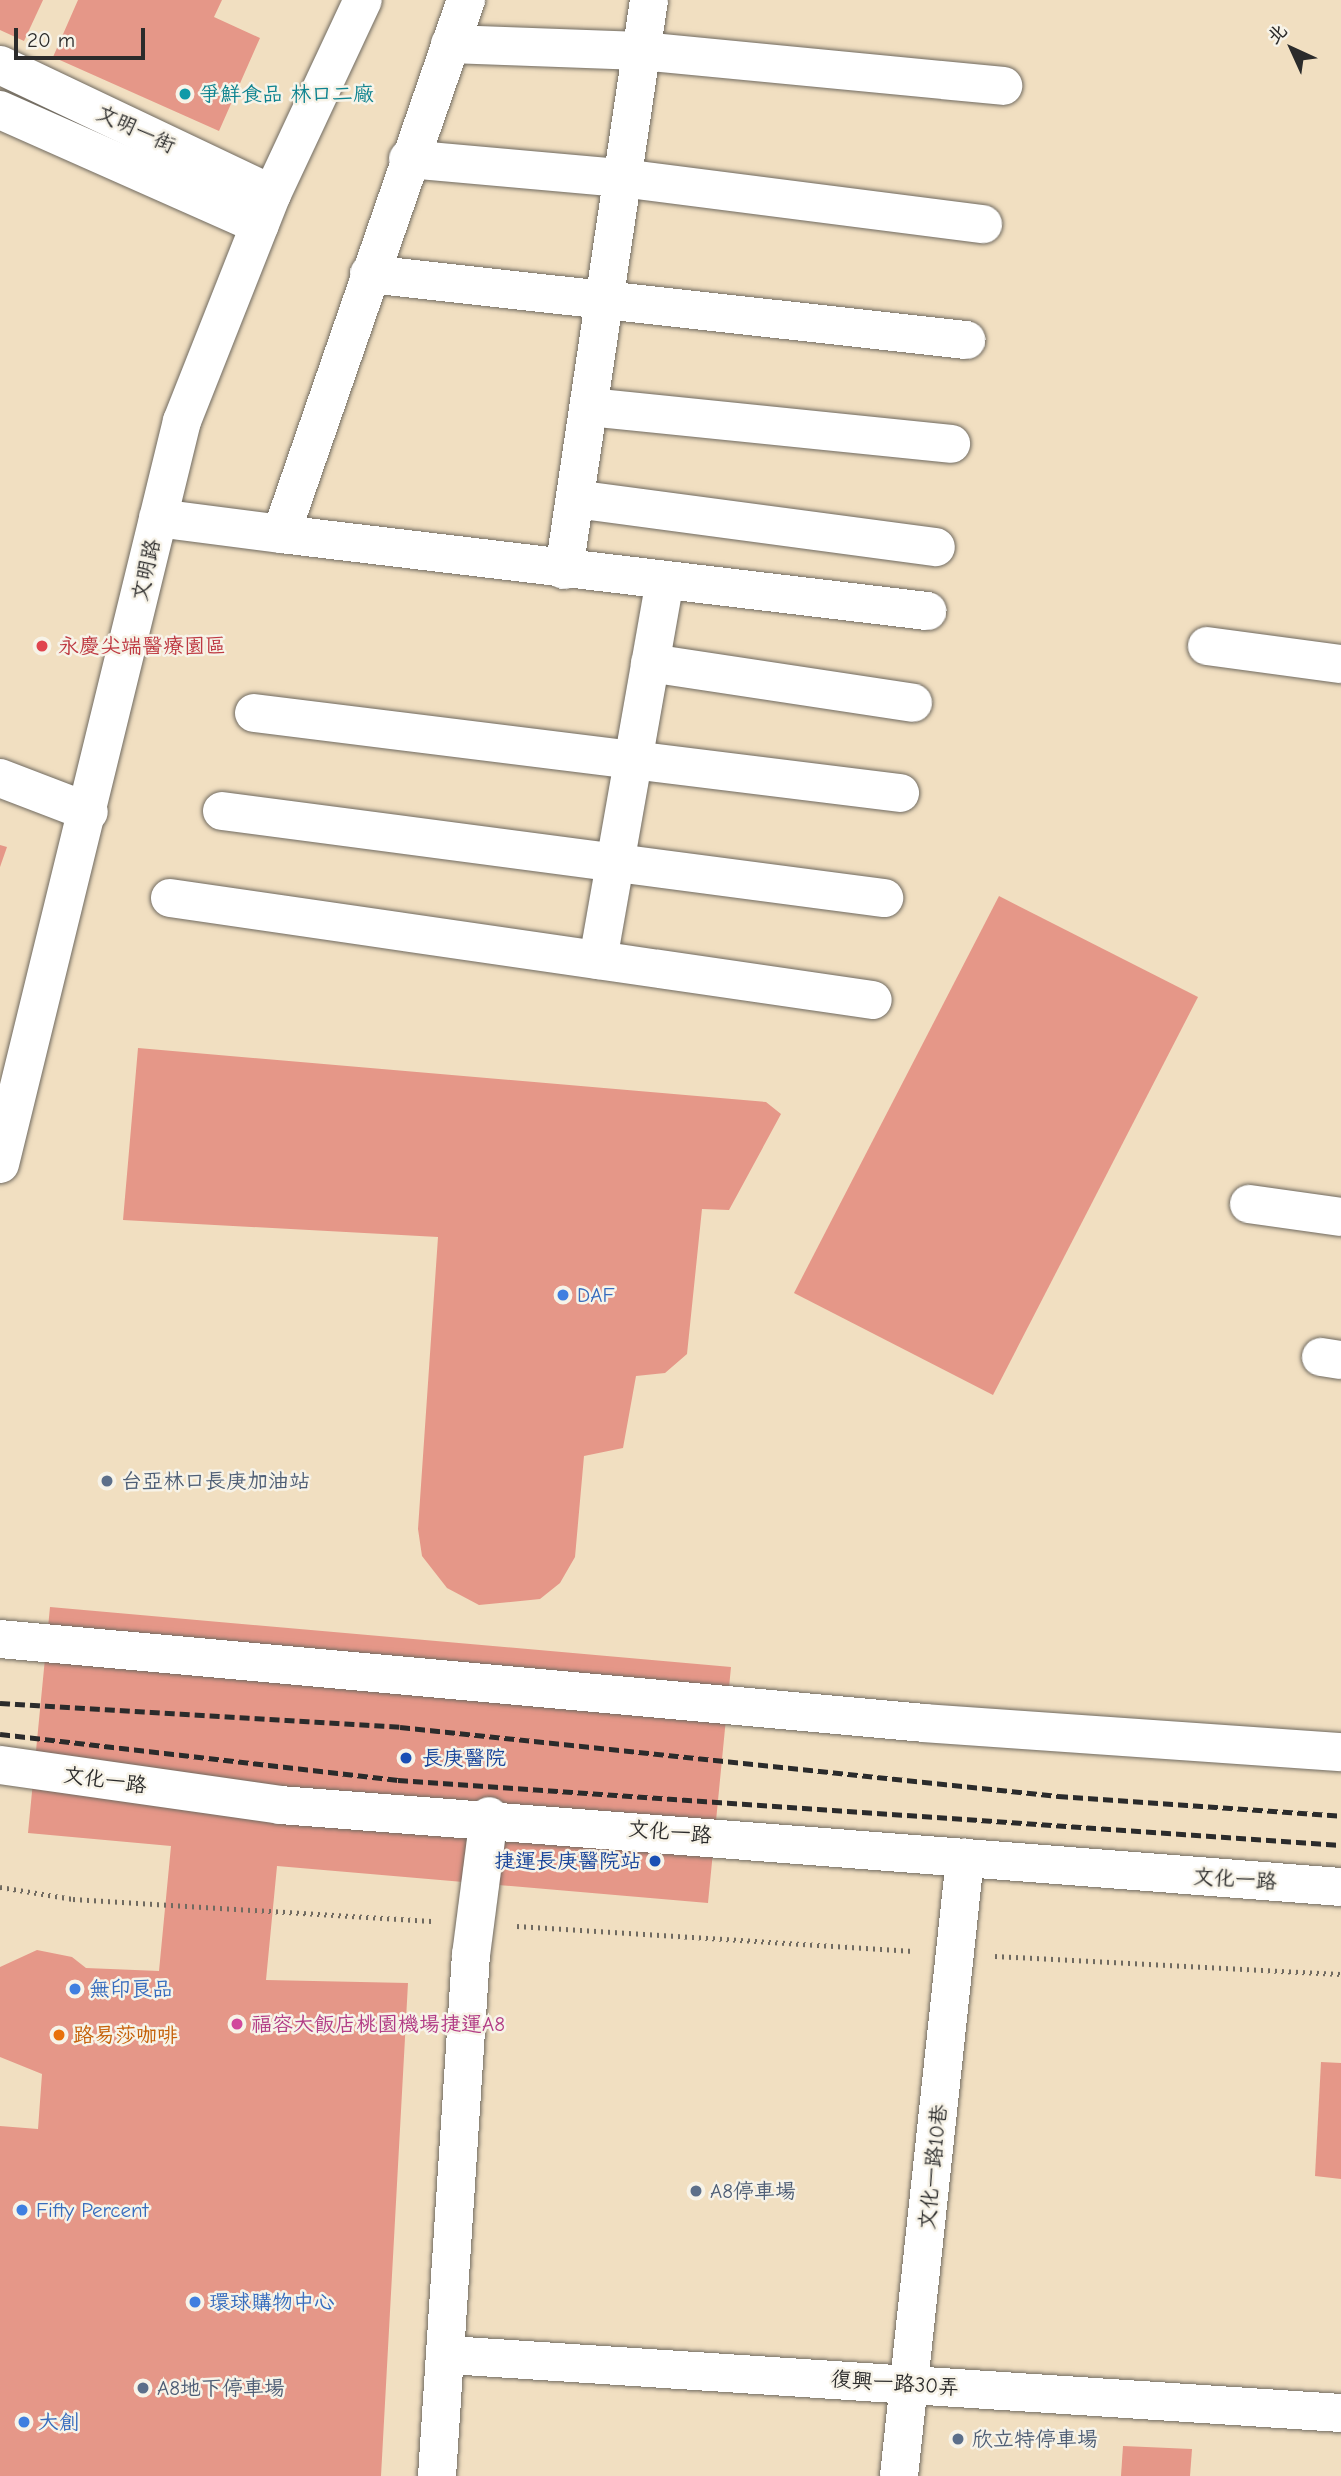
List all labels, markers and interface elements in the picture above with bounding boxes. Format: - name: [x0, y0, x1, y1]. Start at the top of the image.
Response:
- scale bar: [18, 14, 149, 58]
- north arrow: [1257, 14, 1327, 84]
- text: 北: [1263, 20, 1292, 49]
- text: 20 m: [27, 28, 75, 52]
- place label: 爭鮮食品 林口二廠: [199, 81, 374, 107]
- marker: 爭鮮食品 林口二廠: [177, 86, 193, 102]
- street label: 文明一街: [93, 100, 179, 158]
- street label: 文明路: [127, 536, 165, 604]
- place label: 永慶尖端醫療園區: [58, 633, 226, 659]
- marker: 永慶尖端醫療園區: [32, 636, 52, 656]
- place label: DAF: [577, 1282, 615, 1308]
- marker: DAF: [555, 1287, 571, 1303]
- place label: 台亞林口長庚加油站: [121, 1468, 310, 1494]
- marker: 台亞林口長庚加油站: [99, 1473, 115, 1489]
- place label: 長庚醫院: [422, 1745, 506, 1771]
- marker: 長庚醫院: [396, 1748, 416, 1768]
- street label: 文化一路: [62, 1762, 148, 1798]
- street label: 文化一路: [627, 1816, 713, 1848]
- place label: 捷運長庚醫院站: [494, 1848, 641, 1874]
- marker: 捷運長庚醫院站: [647, 1853, 663, 1869]
- street label: 文化一路: [1192, 1864, 1278, 1894]
- place label: 無印良品: [89, 1976, 173, 2002]
- marker: 無印良品: [67, 1981, 83, 1997]
- place label: 福容大飯店桃園機場捷運A8: [251, 2011, 505, 2037]
- marker: 福容大飯店桃園機場捷運A8: [229, 2016, 245, 2032]
- place label: 路易莎咖啡: [73, 2022, 178, 2048]
- marker: 路易莎咖啡: [51, 2027, 67, 2043]
- street label: 文化一路10巷: [914, 2103, 952, 2231]
- place label: A8停車場: [710, 2178, 796, 2204]
- marker: A8停車場: [688, 2183, 704, 2199]
- place label: Fifty Percent: [36, 2197, 149, 2223]
- marker: Fifty Percent: [14, 2202, 30, 2218]
- place label: 環球購物中心: [209, 2289, 335, 2315]
- marker: 環球購物中心: [187, 2294, 203, 2310]
- street label: 復興一路30弄: [830, 2366, 960, 2400]
- place label: A8地下停車場: [157, 2375, 285, 2401]
- marker: A8地下停車場: [135, 2380, 151, 2396]
- place label: 大創: [38, 2409, 80, 2435]
- marker: 大創: [16, 2414, 32, 2430]
- place label: 欣立特停車場: [972, 2426, 1098, 2452]
- marker: 欣立特停車場: [950, 2431, 966, 2447]

